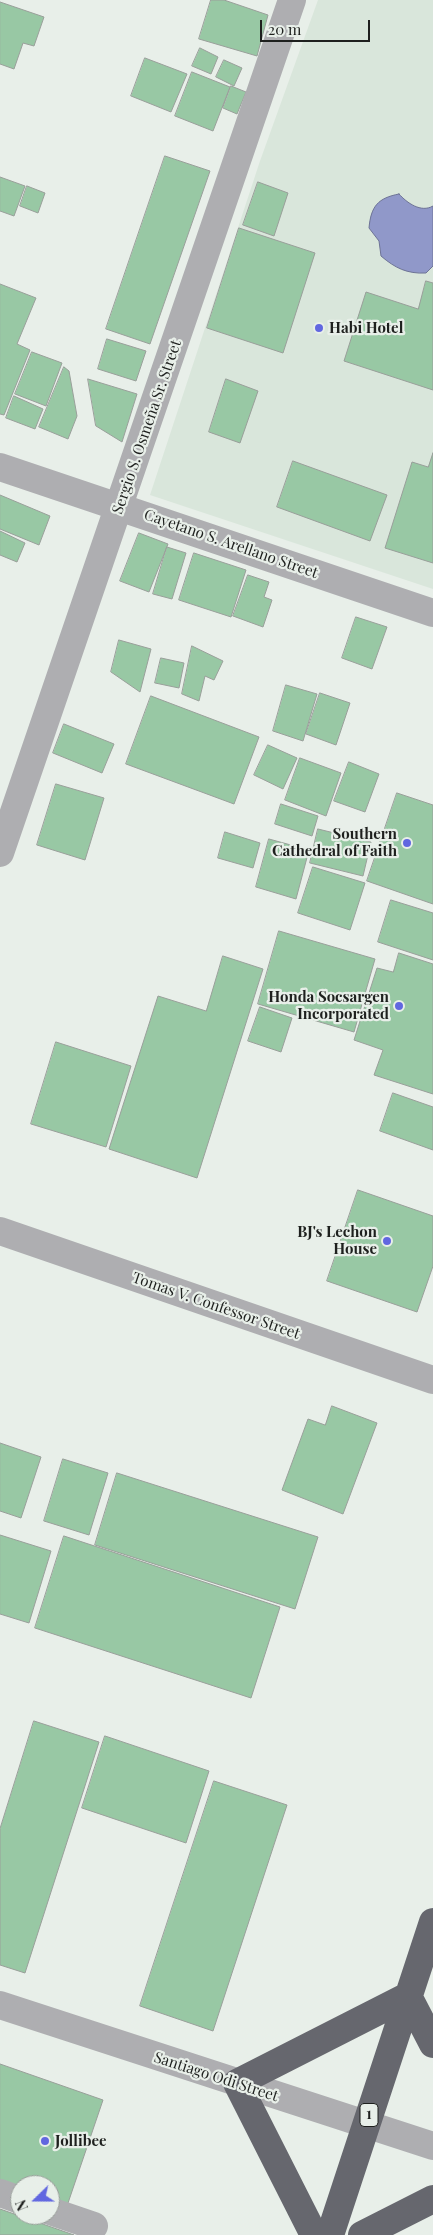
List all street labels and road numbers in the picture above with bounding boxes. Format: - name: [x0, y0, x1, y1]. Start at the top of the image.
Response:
- street label: Sergio S. Osmeña Sr. Street: [109, 337, 185, 517]
- street label: Cayetano S. Arellano Street: [142, 506, 320, 582]
- street label: Tomas V. Confessor Street: [130, 1269, 302, 1343]
- street label: Santiago Odi Street: [152, 2048, 280, 2106]
- road number: 1: [360, 2104, 378, 2126]

